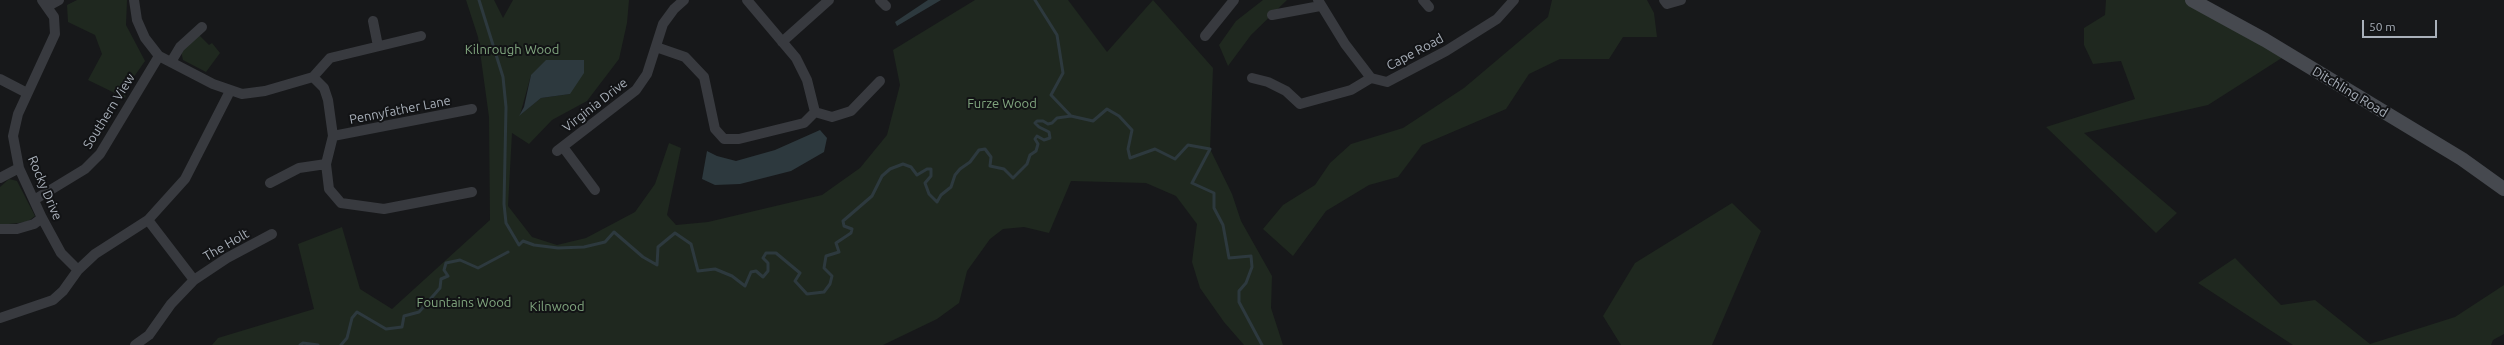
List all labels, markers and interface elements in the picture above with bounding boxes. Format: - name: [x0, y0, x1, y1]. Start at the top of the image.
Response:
- scale bar: [2364, 12, 2439, 38]
- text: 50 m: [2369, 20, 2396, 33]
- street label: Cape Road: [1384, 30, 1446, 74]
- park label: Kilnrough Wood: [465, 42, 559, 58]
- street label: Ditchling Road: [2309, 63, 2391, 121]
- street label: Southern View: [80, 70, 138, 152]
- street label: Virginia Drive: [559, 75, 631, 135]
- street label: Pennyfather Lane: [348, 93, 452, 127]
- park label: Furze Wood: [967, 96, 1037, 112]
- street label: Rocky Drive: [24, 154, 66, 222]
- street label: The Holt: [200, 226, 252, 264]
- park label: Fountains Wood: [417, 295, 511, 311]
- park label: Kilnwood: [529, 299, 585, 315]

